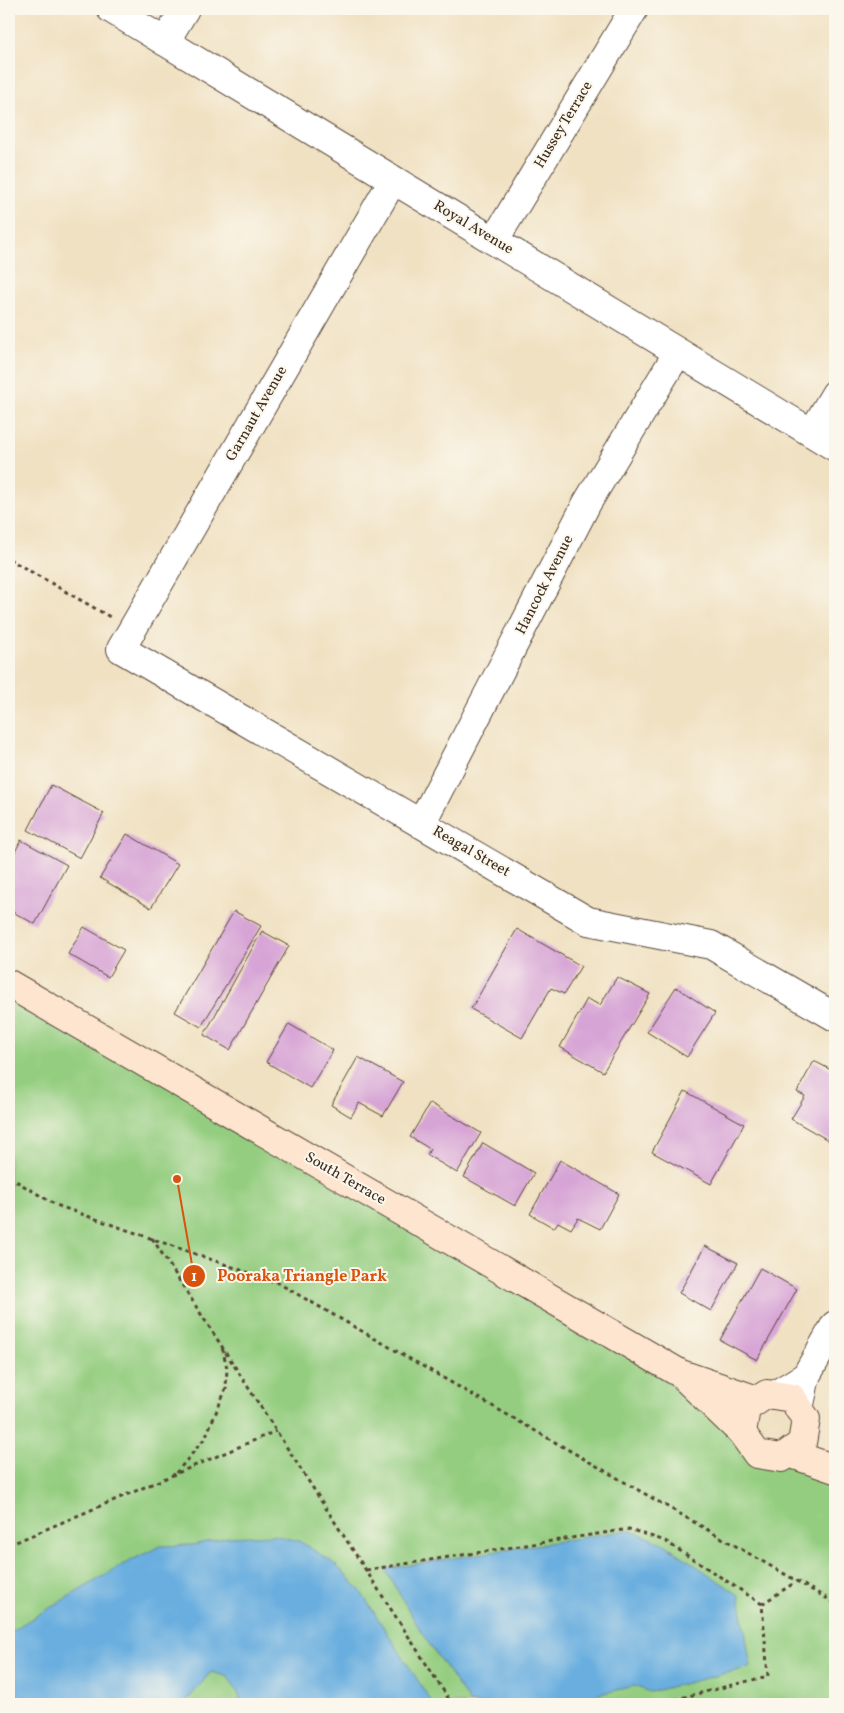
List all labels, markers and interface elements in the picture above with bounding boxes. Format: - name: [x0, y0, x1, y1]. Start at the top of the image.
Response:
- street label: Hussey Terrace: [530, 77, 598, 173]
- street label: Royal Avenue: [429, 196, 517, 260]
- street label: Garnaut Avenue: [221, 362, 293, 466]
- street label: Hancock Avenue: [511, 532, 579, 638]
- street label: Reagal Street: [428, 821, 514, 883]
- street label: South Terrace: [301, 1147, 389, 1211]
- callout: Pooraka Triangle Park: [182, 1260, 397, 1291]
- text: Pooraka Triangle Park: [217, 1266, 387, 1288]
- text: 1: [191, 1267, 197, 1288]

